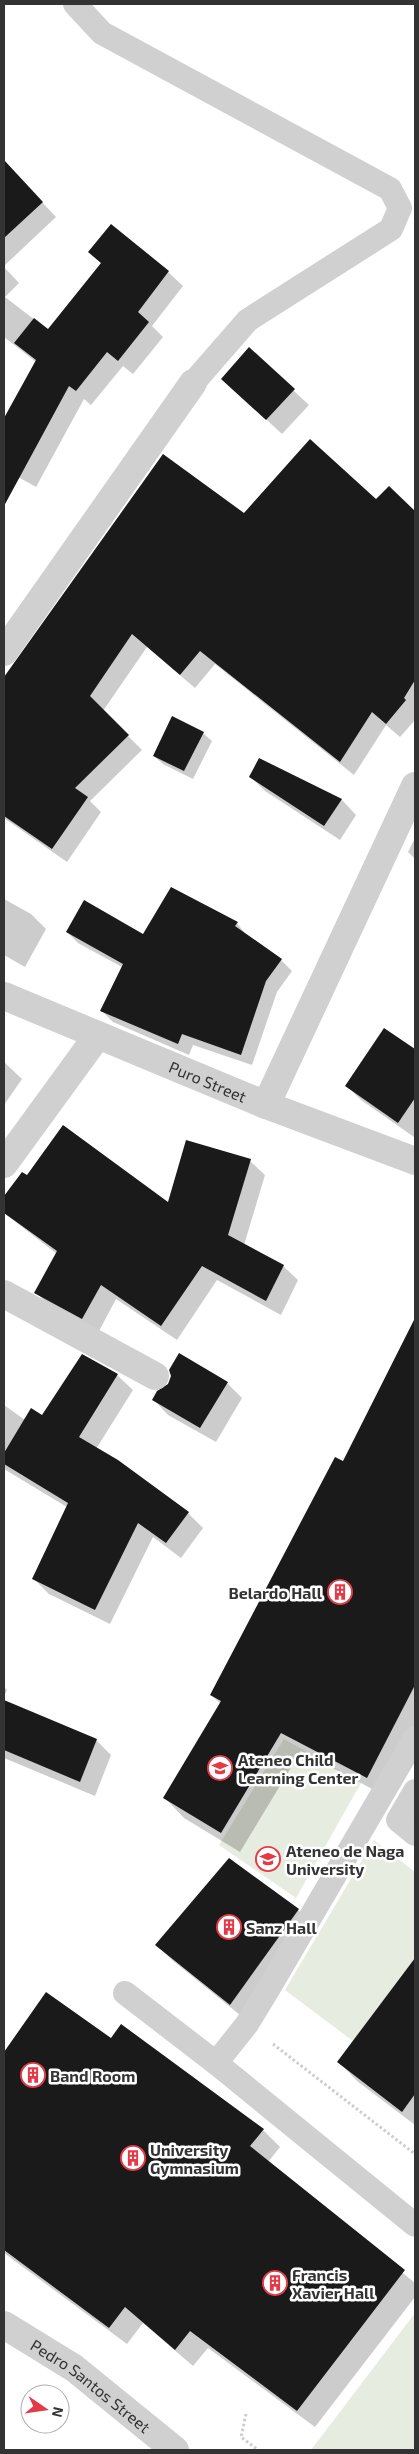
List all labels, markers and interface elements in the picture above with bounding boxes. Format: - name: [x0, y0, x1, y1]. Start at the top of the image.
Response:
- street label: Puro Street: [167, 1056, 250, 1105]
- building icon: Belardo Hall: [327, 1579, 353, 1605]
- place label: Belardo Hall: [228, 1583, 323, 1602]
- place label: Ateneo Child Learning Center: [238, 1750, 359, 1787]
- school or university icon: Ateneo Child Learning Center: [207, 1755, 233, 1781]
- place label: Ateneo de Naga University: [286, 1841, 404, 1879]
- school or university icon: Ateneo de Naga University: [255, 1846, 281, 1872]
- building icon: Sanz Hall: [216, 1914, 242, 1940]
- place label: Sanz Hall: [246, 1918, 317, 1937]
- building icon: Band Room: [20, 2062, 46, 2088]
- place label: Band Room: [50, 2066, 135, 2085]
- place label: University Gymnasium: [150, 2140, 239, 2178]
- building icon: University Gymnasium: [120, 2145, 146, 2171]
- place label: Francis Xavier Hall: [292, 2265, 375, 2302]
- building icon: Francis Xavier Hall: [262, 2270, 288, 2296]
- street label: Pedro Santos Street: [28, 2335, 155, 2436]
- north arrow: [20, 2384, 70, 2434]
- text: N: [49, 2405, 68, 2419]

